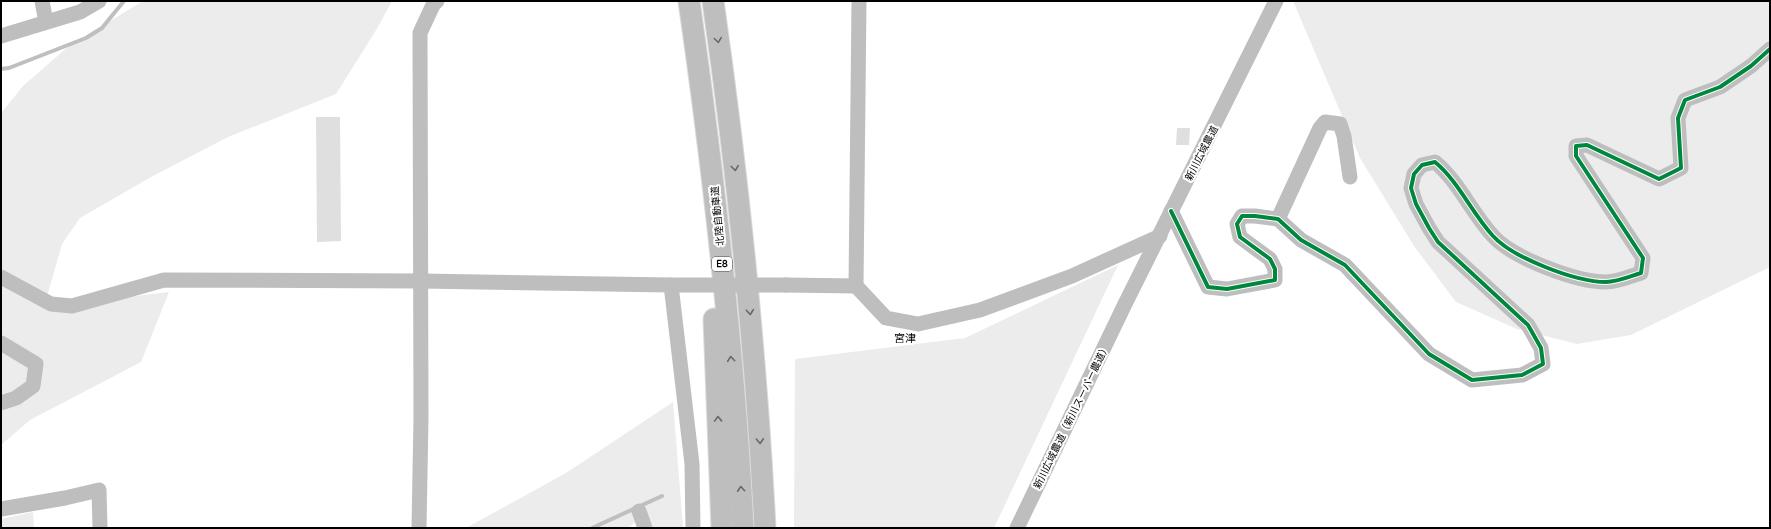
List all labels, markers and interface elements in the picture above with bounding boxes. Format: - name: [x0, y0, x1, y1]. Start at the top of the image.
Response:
- one-way arrow: [713, 37, 722, 43]
- street label: 新川広域農道: [1183, 124, 1221, 183]
- one-way arrow: [730, 165, 739, 172]
- street label: 北陸自動車道: [709, 185, 727, 246]
- road number: E8: [712, 257, 732, 271]
- one-way arrow: [745, 309, 754, 315]
- district label: 宮津: [894, 332, 916, 345]
- street label: 新川広域農道（新川スーパー農道）: [1031, 342, 1112, 491]
- one-way arrow: [726, 356, 735, 362]
- one-way arrow: [714, 416, 722, 422]
- one-way arrow: [756, 438, 765, 444]
- one-way arrow: [736, 486, 745, 492]

